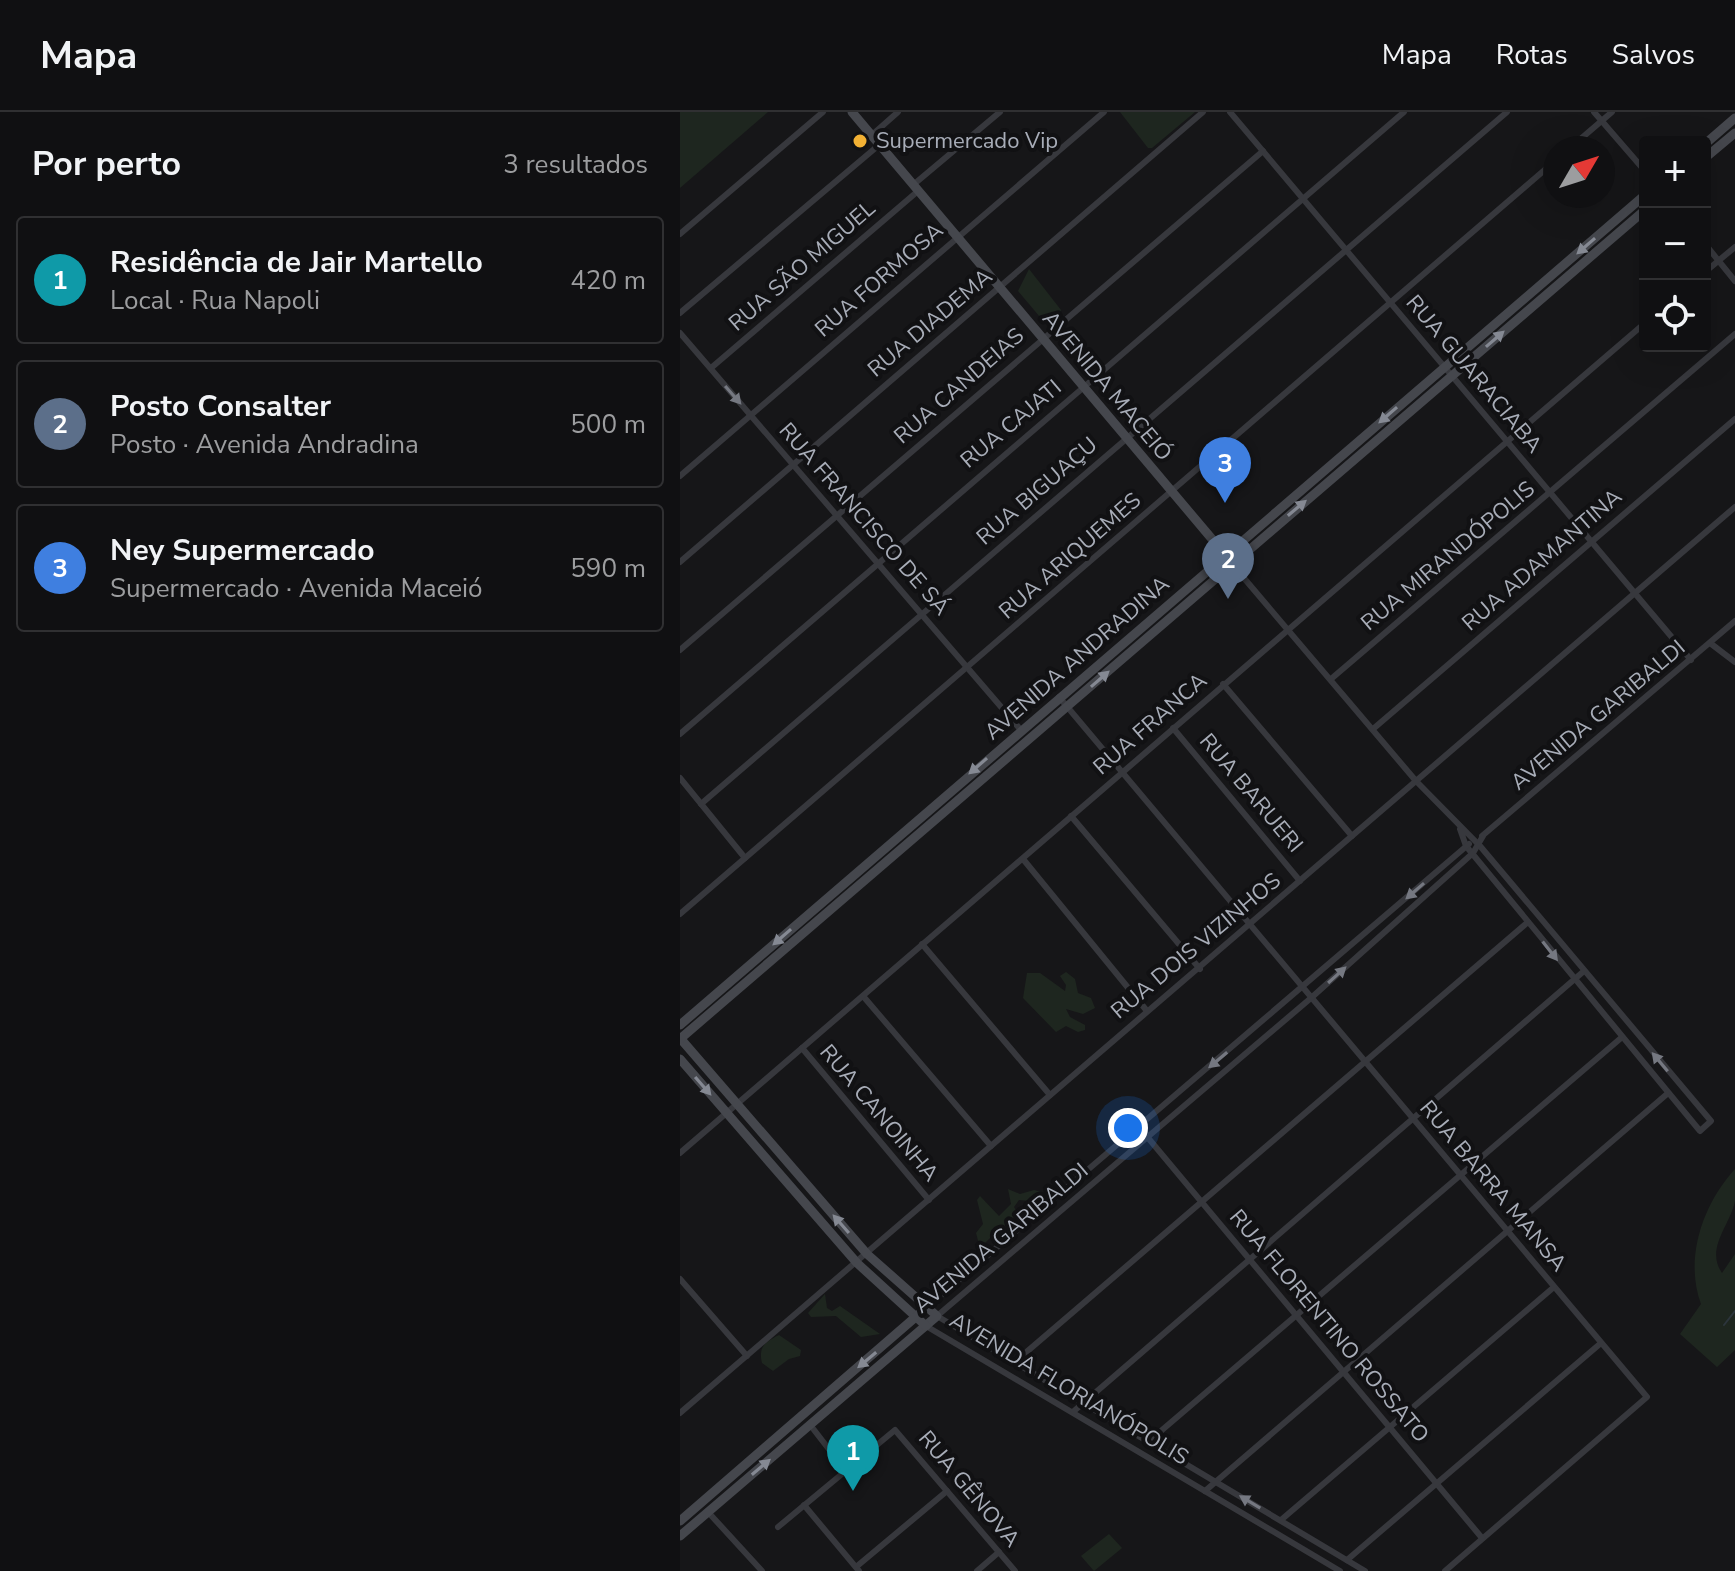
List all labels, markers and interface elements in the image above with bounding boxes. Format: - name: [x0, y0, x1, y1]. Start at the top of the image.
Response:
- text: Mapa: [40, 30, 137, 81]
- text: Mapa: [1382, 36, 1452, 74]
- text: Rotas: [1496, 36, 1568, 74]
- text: Salvos: [1612, 36, 1695, 74]
- place label: Supermercado Vip: [876, 126, 1058, 156]
- marker: Supermercado Vip: [851, 132, 869, 150]
- north arrow: [1543, 136, 1615, 208]
- map controls: [1639, 136, 1711, 352]
- button: +: [1639, 136, 1711, 208]
- text: Por perto: [32, 141, 181, 187]
- text: 3 resultados: [503, 147, 648, 182]
- street label: RUA SÃO MIGUEL: [722, 194, 882, 338]
- button: −: [1639, 208, 1711, 280]
- street label: RUA FORMOSA: [808, 216, 950, 344]
- one-way arrow: [1576, 237, 1596, 254]
- text: Residência de Jair Martello: [110, 242, 483, 283]
- street label: RUA DIADEMA: [861, 262, 999, 384]
- text: 1: [52, 263, 68, 298]
- text: 420 m: [570, 263, 646, 298]
- button: locate: [1639, 280, 1711, 352]
- text: Local · Rua Napoli: [110, 283, 320, 318]
- street label: RUA GUARACIABA: [1399, 289, 1549, 459]
- street label: AVENIDA MACEIÓ: [1035, 305, 1179, 467]
- street label: RUA CANDEIAS: [888, 321, 1030, 451]
- one-way arrow: [1485, 331, 1504, 349]
- street label: RUA CAJATI: [954, 373, 1068, 475]
- one-way arrow: [724, 385, 742, 404]
- text: Posto Consalter: [110, 386, 331, 427]
- one-way arrow: [1379, 406, 1399, 423]
- text: 2: [52, 407, 68, 442]
- text: 500 m: [570, 407, 646, 442]
- street label: RUA FRANCISCO DE SÁ: [772, 416, 956, 622]
- text: Posto · Avenida Andradina: [110, 427, 419, 462]
- street label: RUA BIGUAÇU: [970, 430, 1104, 552]
- pin: 3: [1199, 437, 1251, 503]
- street label: RUA MIRANDÓPOLIS: [1355, 474, 1541, 638]
- street label: RUA ADAMANTINA: [1456, 482, 1628, 638]
- street label: RUA ARIQUEMES: [992, 486, 1148, 626]
- one-way arrow: [1287, 500, 1307, 518]
- text: Ney Supermercado: [110, 530, 375, 571]
- pin: 2: [1202, 533, 1254, 599]
- text: 3: [52, 551, 68, 586]
- text: 590 m: [570, 551, 646, 586]
- street label: AVENIDA ANDRADINA: [978, 569, 1176, 747]
- text: Supermercado · Avenida Maceió: [110, 571, 483, 606]
- street label: AVENIDA GARIBALDI: [1504, 633, 1692, 797]
- street label: RUA FRANCA: [1087, 666, 1213, 782]
- one-way arrow: [1091, 670, 1110, 688]
- street label: RUA BARUERI: [1192, 727, 1310, 859]
- one-way arrow: [969, 757, 989, 774]
- street label: RUA DOIS VIZINHOS: [1105, 866, 1287, 1026]
- one-way arrow: [1405, 882, 1425, 899]
- one-way arrow: [772, 928, 792, 945]
- one-way arrow: [1542, 941, 1558, 961]
- one-way arrow: [1328, 966, 1347, 984]
- street label: RUA CANOINHA: [813, 1038, 945, 1188]
- one-way arrow: [1208, 1051, 1228, 1068]
- one-way arrow: [1652, 1052, 1669, 1072]
- one-way arrow: [694, 1075, 711, 1095]
- street label: RUA BARRA MANSA: [1413, 1094, 1573, 1278]
- your location: [1108, 1108, 1148, 1148]
- street label: AVENIDA GARIBALDI: [907, 1156, 1095, 1320]
- street label: RUA FLORENTINO ROSSATO: [1222, 1203, 1436, 1449]
- one-way arrow: [833, 1214, 850, 1234]
- street label: AVENIDA FLORIANÓPOLIS: [944, 1306, 1194, 1472]
- one-way arrow: [858, 1351, 878, 1368]
- street label: RUA GÊNOVA: [911, 1424, 1027, 1554]
- pin: 1: [827, 1425, 879, 1491]
- one-way arrow: [751, 1459, 771, 1476]
- one-way arrow: [1239, 1495, 1261, 1509]

